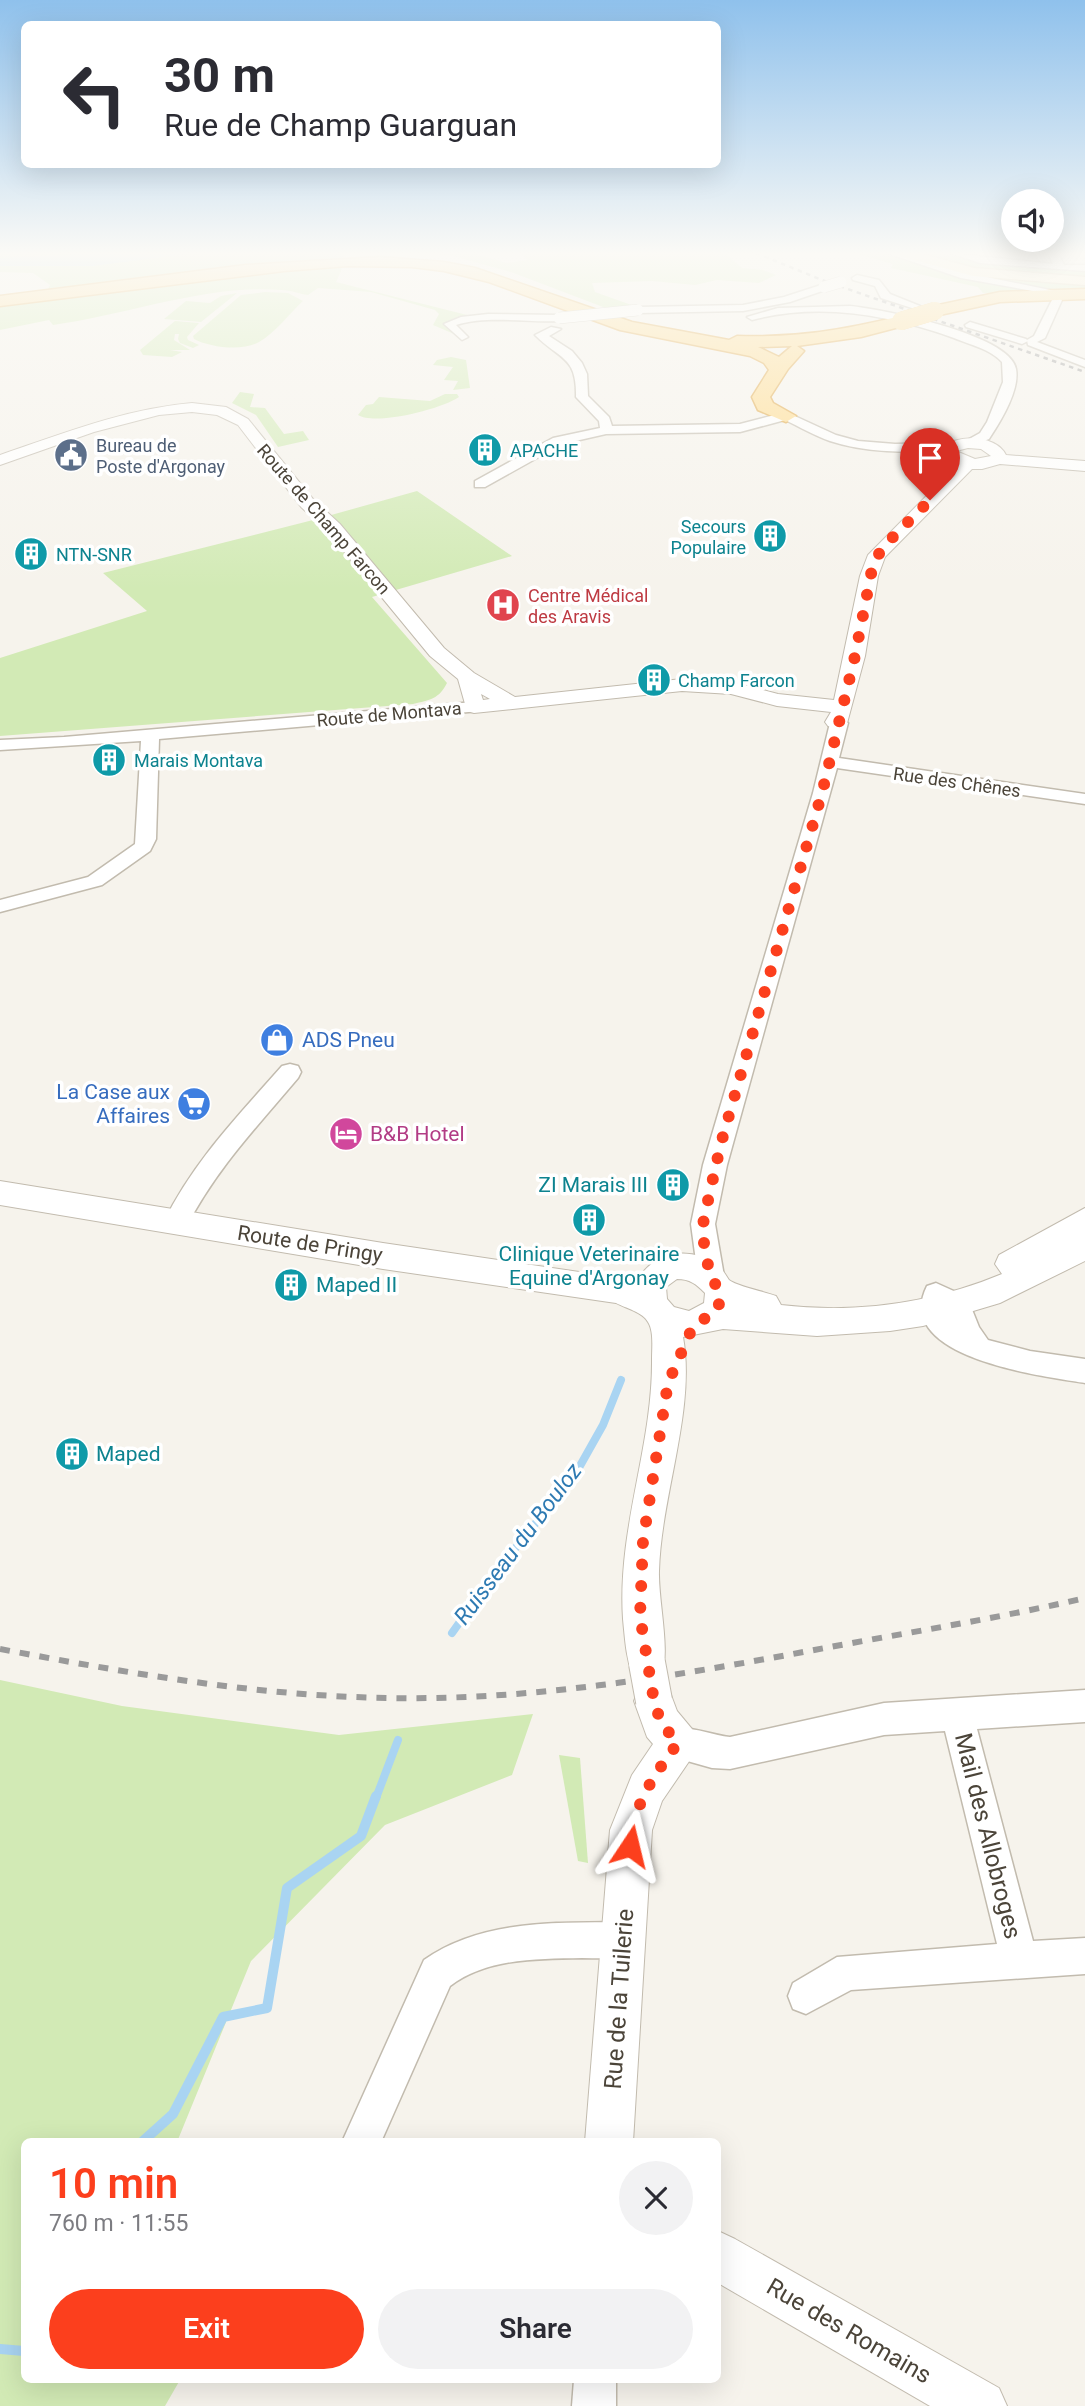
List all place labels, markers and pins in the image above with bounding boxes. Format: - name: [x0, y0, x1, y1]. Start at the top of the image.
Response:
- pin: [900, 428, 960, 500]
- building icon: APACHE: [466, 431, 504, 469]
- place label: Bureau de Poste d'Argonay: [96, 435, 226, 477]
- public building icon: Bureau de Poste d'Argonay: [52, 436, 90, 474]
- place label: APACHE: [510, 440, 578, 461]
- place label: Secours Populaire: [670, 516, 746, 558]
- building icon: Secours Populaire: [751, 517, 789, 555]
- building icon: NTN-SNR: [12, 535, 50, 573]
- place label: NTN-SNR: [56, 544, 132, 565]
- place label: Centre Médical des Aravis: [528, 585, 648, 627]
- hospital icon: Centre Médical des Aravis: [484, 586, 522, 624]
- building icon: Champ Farcon: [635, 661, 673, 699]
- place label: Champ Farcon: [678, 670, 795, 691]
- building icon: Marais Montava: [90, 741, 128, 779]
- place label: Marais Montava: [134, 750, 263, 771]
- shop icon: ADS Pneu: [258, 1021, 296, 1059]
- place label: ADS Pneu: [302, 1028, 395, 1052]
- place label: La Case aux Affaires: [56, 1080, 170, 1128]
- supermarket icon: La Case aux Affaires: [175, 1085, 213, 1123]
- hotel icon: B&B Hotel: [327, 1115, 365, 1153]
- place label: B&B Hotel: [370, 1122, 465, 1146]
- building icon: ZI Marais III: [654, 1166, 692, 1204]
- place label: ZI Marais III: [538, 1173, 648, 1197]
- building icon: Clinique Veterinaire Equine d'Argonay: [570, 1201, 608, 1239]
- place label: Clinique Veterinaire Equine d'Argonay: [499, 1242, 679, 1290]
- building icon: Maped II: [272, 1266, 310, 1304]
- place label: Maped II: [316, 1273, 397, 1297]
- building icon: Maped: [53, 1435, 91, 1473]
- place label: Maped: [96, 1442, 161, 1466]

